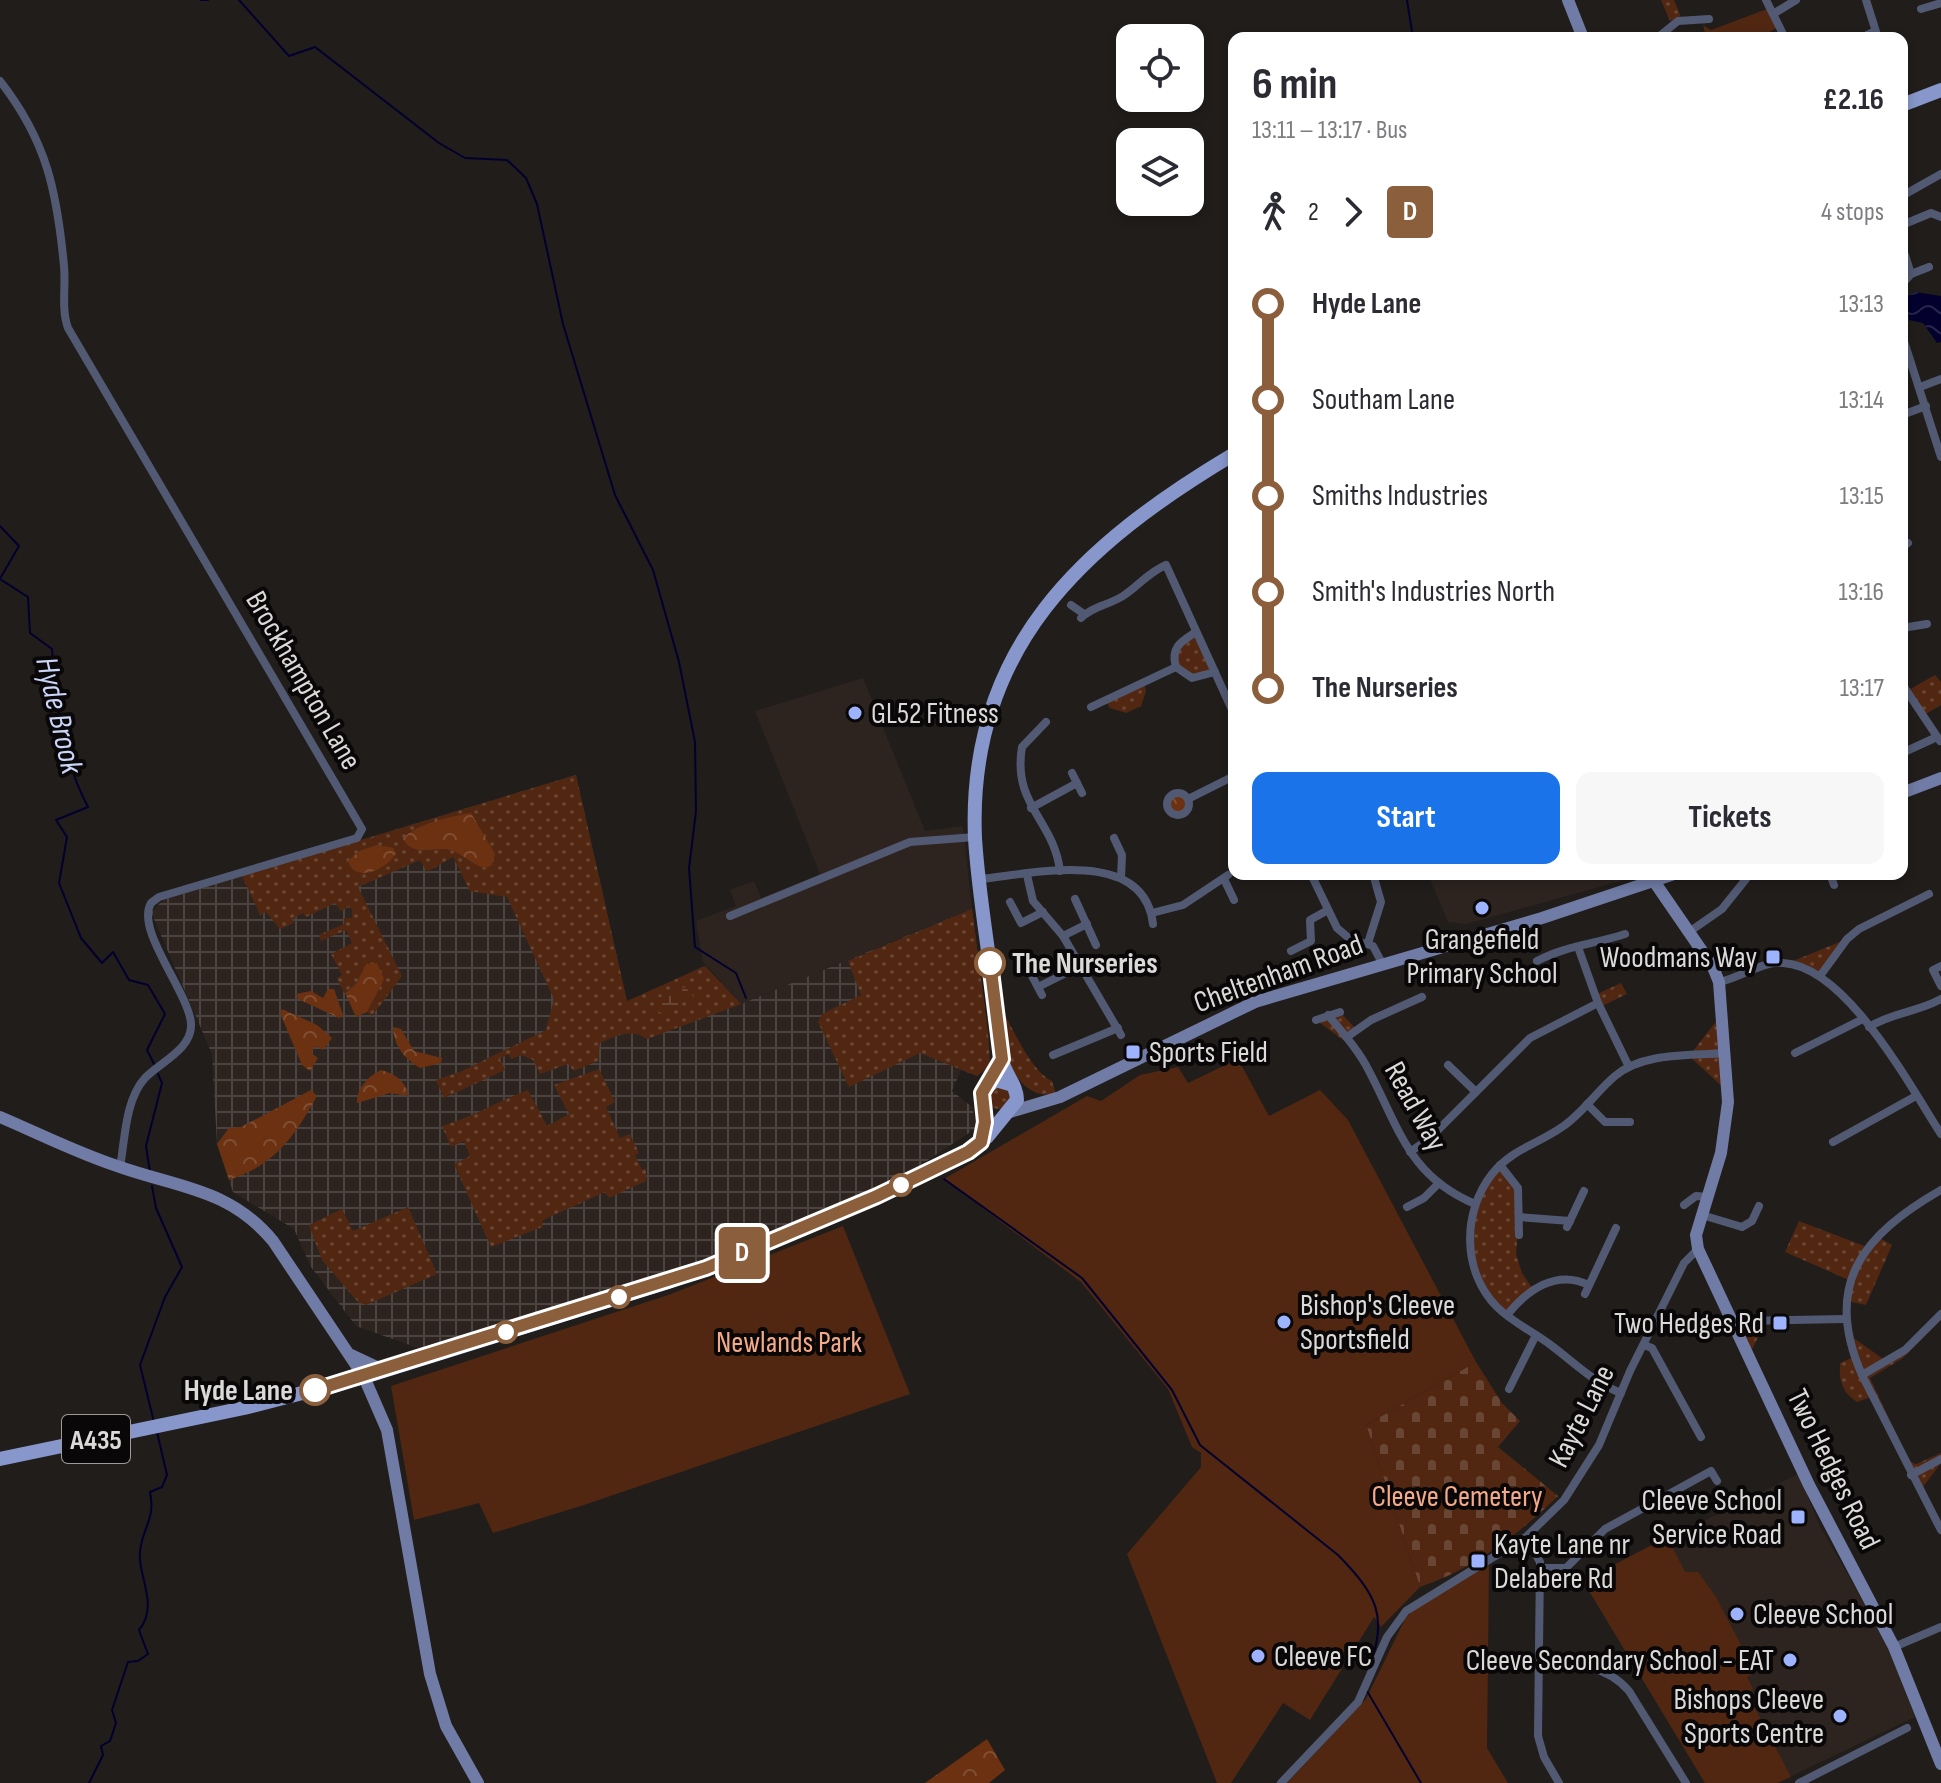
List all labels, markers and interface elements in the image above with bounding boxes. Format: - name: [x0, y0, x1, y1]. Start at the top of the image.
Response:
- map controls: [1116, 24, 1204, 216]
- button: locate: [1116, 24, 1204, 112]
- text: 6 min: [1252, 58, 1337, 111]
- text: £2.16: [1823, 82, 1884, 118]
- text: 13:11 – 13:17 · Bus: [1252, 115, 1407, 146]
- button: layers: [1116, 128, 1204, 216]
- icon: walk: [1252, 190, 1296, 234]
- icon: forward: [1331, 190, 1375, 234]
- text: D: [1403, 195, 1417, 228]
- text: 2: [1308, 197, 1319, 228]
- text: 4 stops: [1821, 197, 1884, 228]
- text: Hyde Lane: [1312, 286, 1421, 322]
- text: 13:13: [1839, 289, 1884, 320]
- text: Southam Lane: [1312, 382, 1455, 418]
- text: 13:14: [1839, 385, 1884, 416]
- text: Smiths Industries: [1312, 478, 1488, 514]
- text: 13:15: [1840, 481, 1884, 512]
- text: Smith's Industries North: [1312, 574, 1555, 610]
- text: 13:16: [1839, 577, 1884, 608]
- street label: Brockhampton Lane: [238, 585, 369, 776]
- water label: Hyde Brook: [26, 653, 91, 779]
- text: The Nurseries: [1312, 670, 1458, 706]
- text: 13:17: [1840, 673, 1884, 704]
- place label: GL52 Fitness: [871, 696, 999, 732]
- marker: GL52 Fitness: [846, 704, 864, 722]
- button: Start: [1252, 772, 1560, 864]
- button: Tickets: [1576, 772, 1884, 864]
- marker: Grangefield Primary School: [1473, 899, 1491, 917]
- place label: Grangefield Primary School: [1406, 922, 1558, 992]
- street label: Cheltenham Road: [1189, 927, 1368, 1021]
- place label: Woodmans Way: [1600, 940, 1757, 976]
- place label: The Nurseries: [1012, 946, 1158, 982]
- marker: The Nurseries: [975, 948, 1005, 978]
- marker: Woodmans Way: [1764, 948, 1782, 966]
- place label: Sports Field: [1149, 1035, 1268, 1071]
- marker: Sports Field: [1124, 1043, 1142, 1061]
- street label: Read Way: [1376, 1056, 1454, 1158]
- unlabelled marker: [890, 1174, 912, 1196]
- line badge: D: [716, 1227, 768, 1279]
- text: D: [735, 1236, 749, 1269]
- unlabelled marker: [608, 1286, 630, 1308]
- place label: Bishop's Cleeve Sportsfield: [1300, 1288, 1455, 1358]
- place label: Two Hedges Rd: [1614, 1306, 1764, 1342]
- marker: Bishop's Cleeve Sportsfield: [1275, 1313, 1293, 1331]
- marker: Two Hedges Rd: [1771, 1314, 1789, 1332]
- unlabelled marker: [495, 1321, 517, 1343]
- park label: Newlands Park: [716, 1325, 863, 1361]
- street label: Kayte Lane: [1541, 1359, 1623, 1474]
- place label: Hyde Lane: [184, 1373, 293, 1409]
- marker: Hyde Lane: [300, 1375, 330, 1405]
- street label: Two Hedges Road: [1779, 1383, 1887, 1556]
- road number: A435: [62, 1415, 130, 1463]
- park label: Cleeve Cemetery: [1371, 1479, 1543, 1515]
- place label: Cleeve School Service Road: [1642, 1483, 1782, 1553]
- marker: Cleeve School Service Road: [1789, 1508, 1807, 1526]
- place label: Kayte Lane nr Delabere Rd: [1494, 1527, 1630, 1597]
- marker: Kayte Lane nr Delabere Rd: [1469, 1552, 1487, 1570]
- place label: Cleeve School: [1753, 1597, 1893, 1633]
- marker: Cleeve School: [1728, 1605, 1746, 1623]
- place label: Cleeve FC: [1274, 1639, 1372, 1675]
- place label: Cleeve Secondary School - EAT: [1466, 1643, 1774, 1679]
- marker: Cleeve FC: [1249, 1647, 1267, 1665]
- marker: Cleeve Secondary School - EAT: [1781, 1651, 1799, 1669]
- place label: Bishops Cleeve Sports Centre: [1674, 1682, 1824, 1752]
- marker: Bishops Cleeve Sports Centre: [1831, 1707, 1849, 1725]

